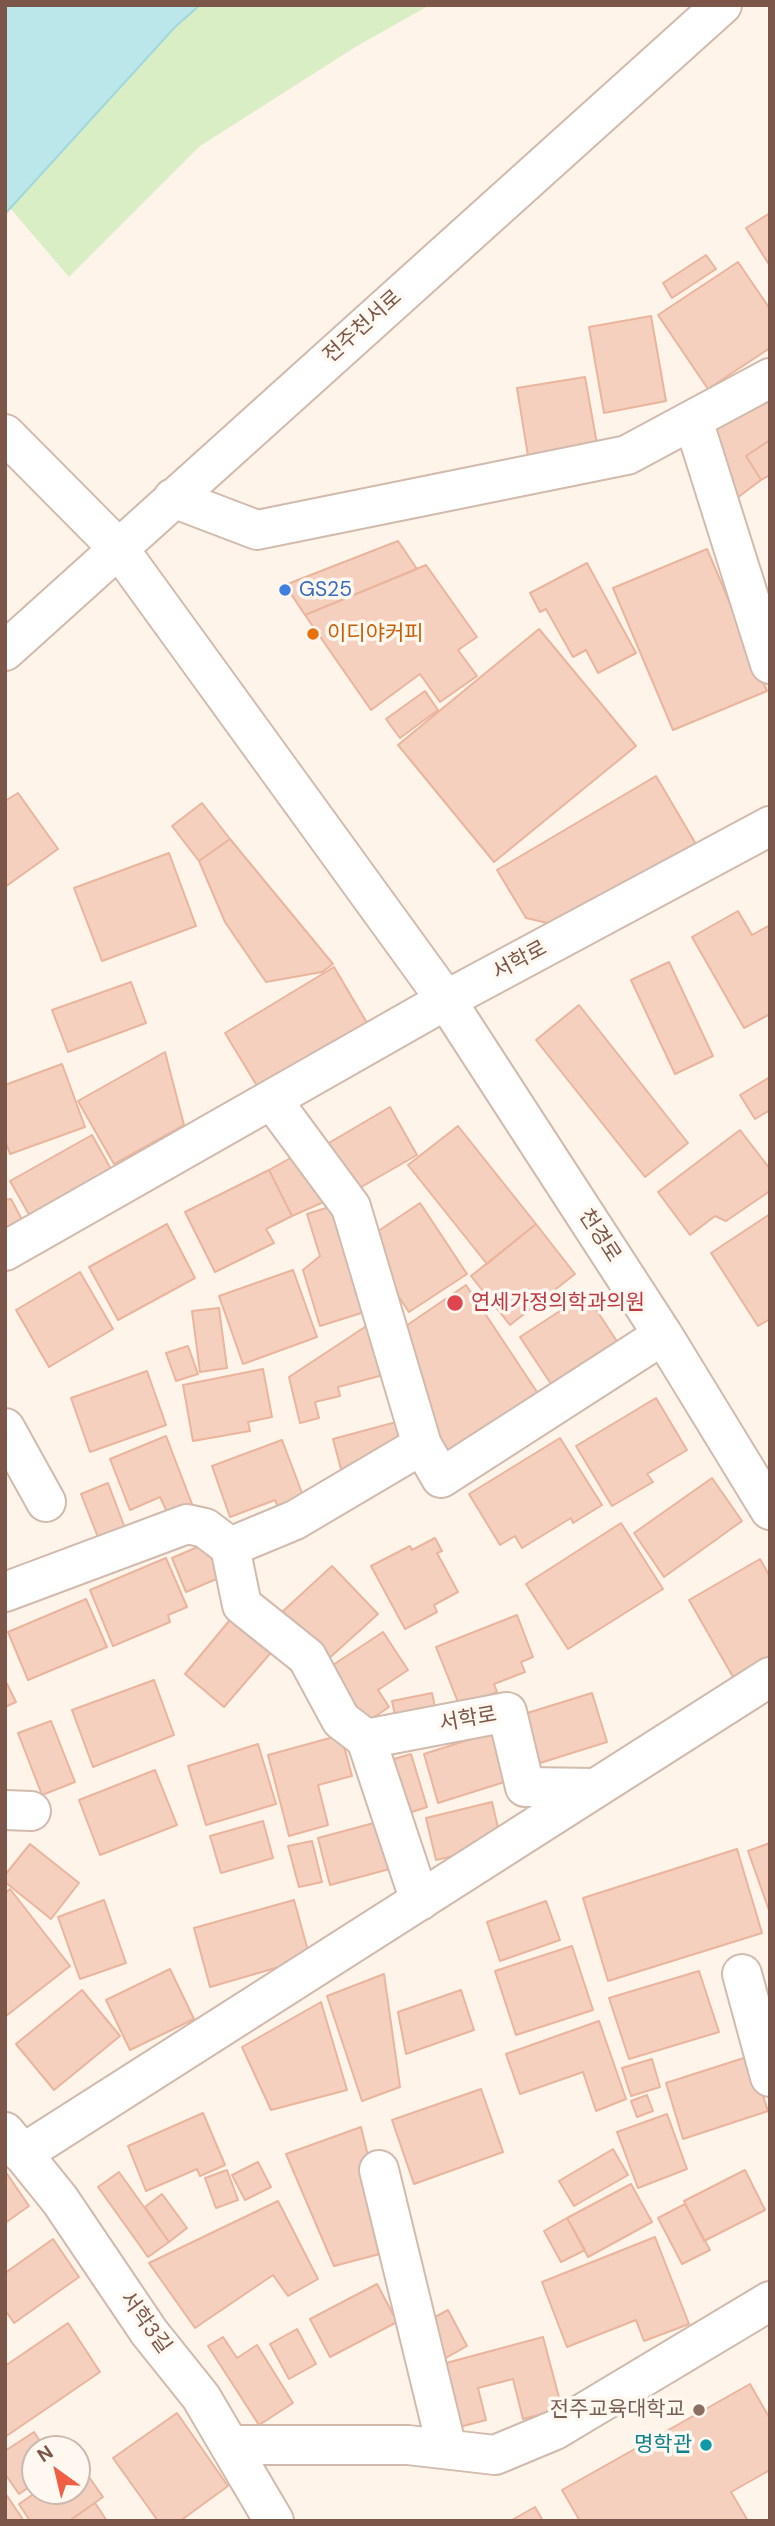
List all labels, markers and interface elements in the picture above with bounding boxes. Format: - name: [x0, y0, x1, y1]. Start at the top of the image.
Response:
- street label: 전주천서로: [319, 285, 407, 369]
- place label: GS25: [299, 577, 352, 603]
- marker: GS25: [277, 582, 293, 598]
- place label: 이디야커피: [327, 621, 424, 647]
- marker: 이디야커피: [305, 626, 321, 642]
- street label: 서학로: [488, 936, 552, 986]
- street label: 천경로: [573, 1205, 625, 1267]
- place label: 연세가정의학과의원: [471, 1290, 645, 1316]
- marker: 연세가정의학과의원: [445, 1293, 465, 1313]
- street label: 서학로: [437, 1703, 499, 1737]
- street label: 서학3길: [114, 2287, 176, 2359]
- place label: 전주교육대학교: [550, 2397, 685, 2423]
- marker: 전주교육대학교: [691, 2402, 707, 2418]
- place label: 명학관: [634, 2432, 692, 2458]
- north arrow: [21, 2435, 91, 2505]
- marker: 명학관: [698, 2437, 714, 2453]
- text: N: [32, 2440, 58, 2468]

